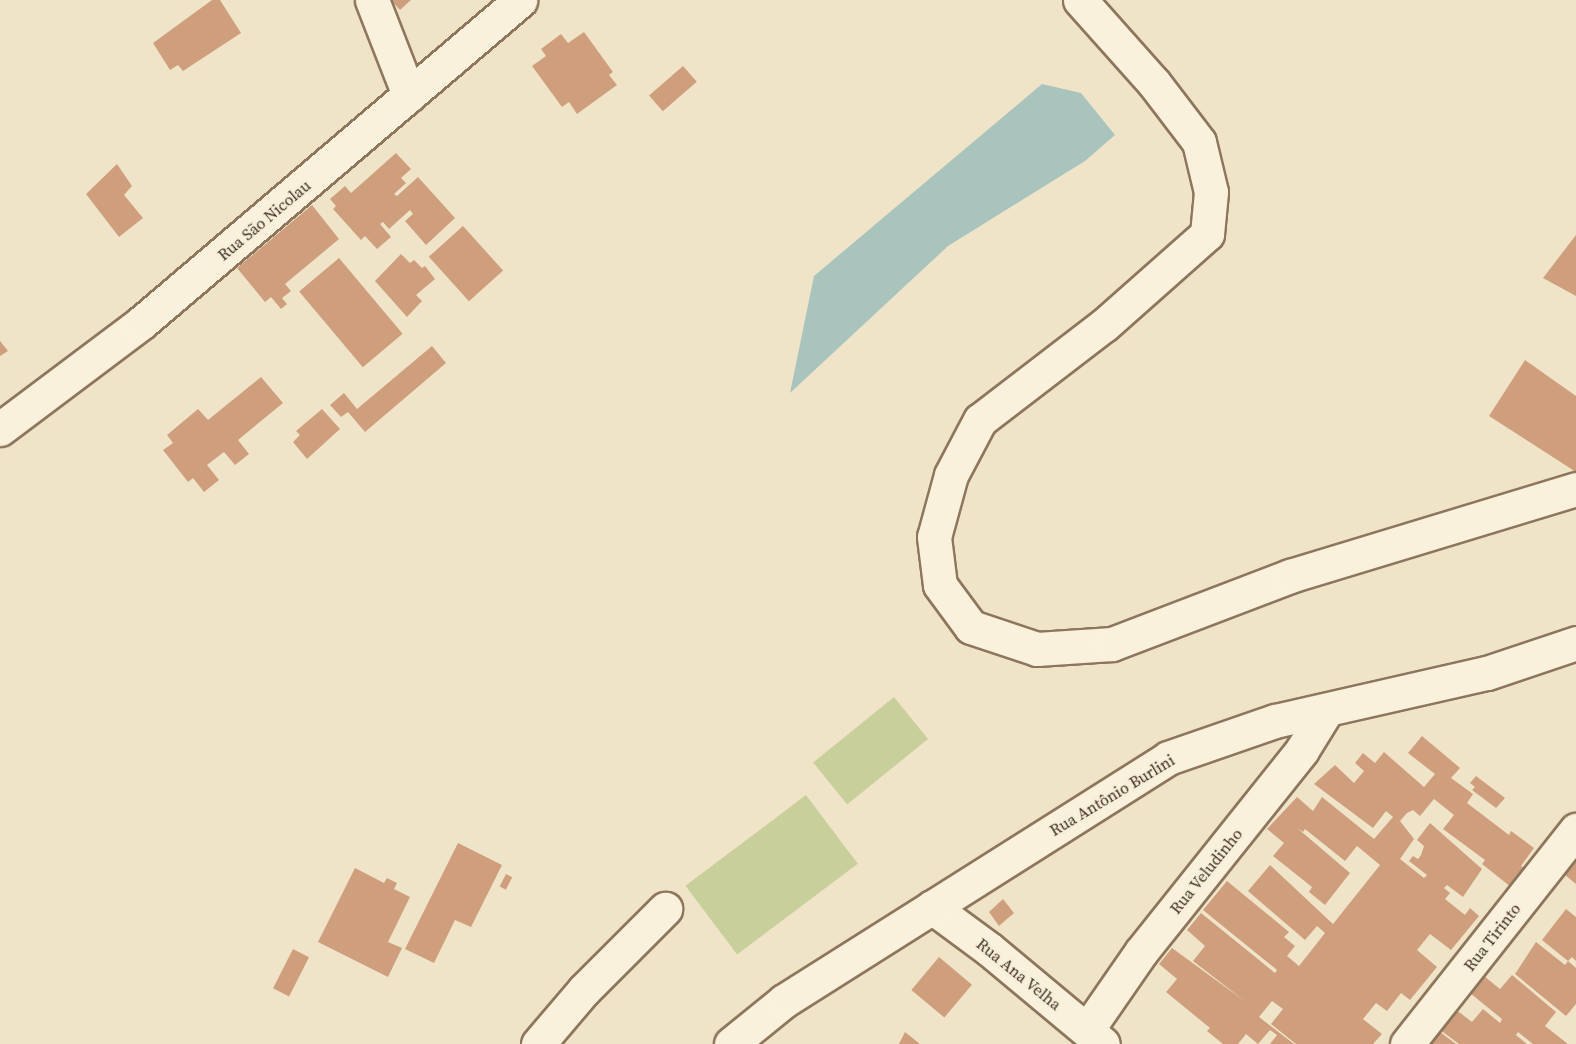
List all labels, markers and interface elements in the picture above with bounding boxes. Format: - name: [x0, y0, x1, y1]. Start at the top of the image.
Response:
- street label: Rua São Nicolau: [214, 176, 314, 264]
- street label: Rua Antônio Burlini: [1046, 750, 1178, 840]
- street label: Rua Veludinho: [1166, 824, 1246, 918]
- street label: Rua Tirinto: [1459, 899, 1525, 975]
- street label: Rua Ana Velha: [973, 934, 1065, 1014]

